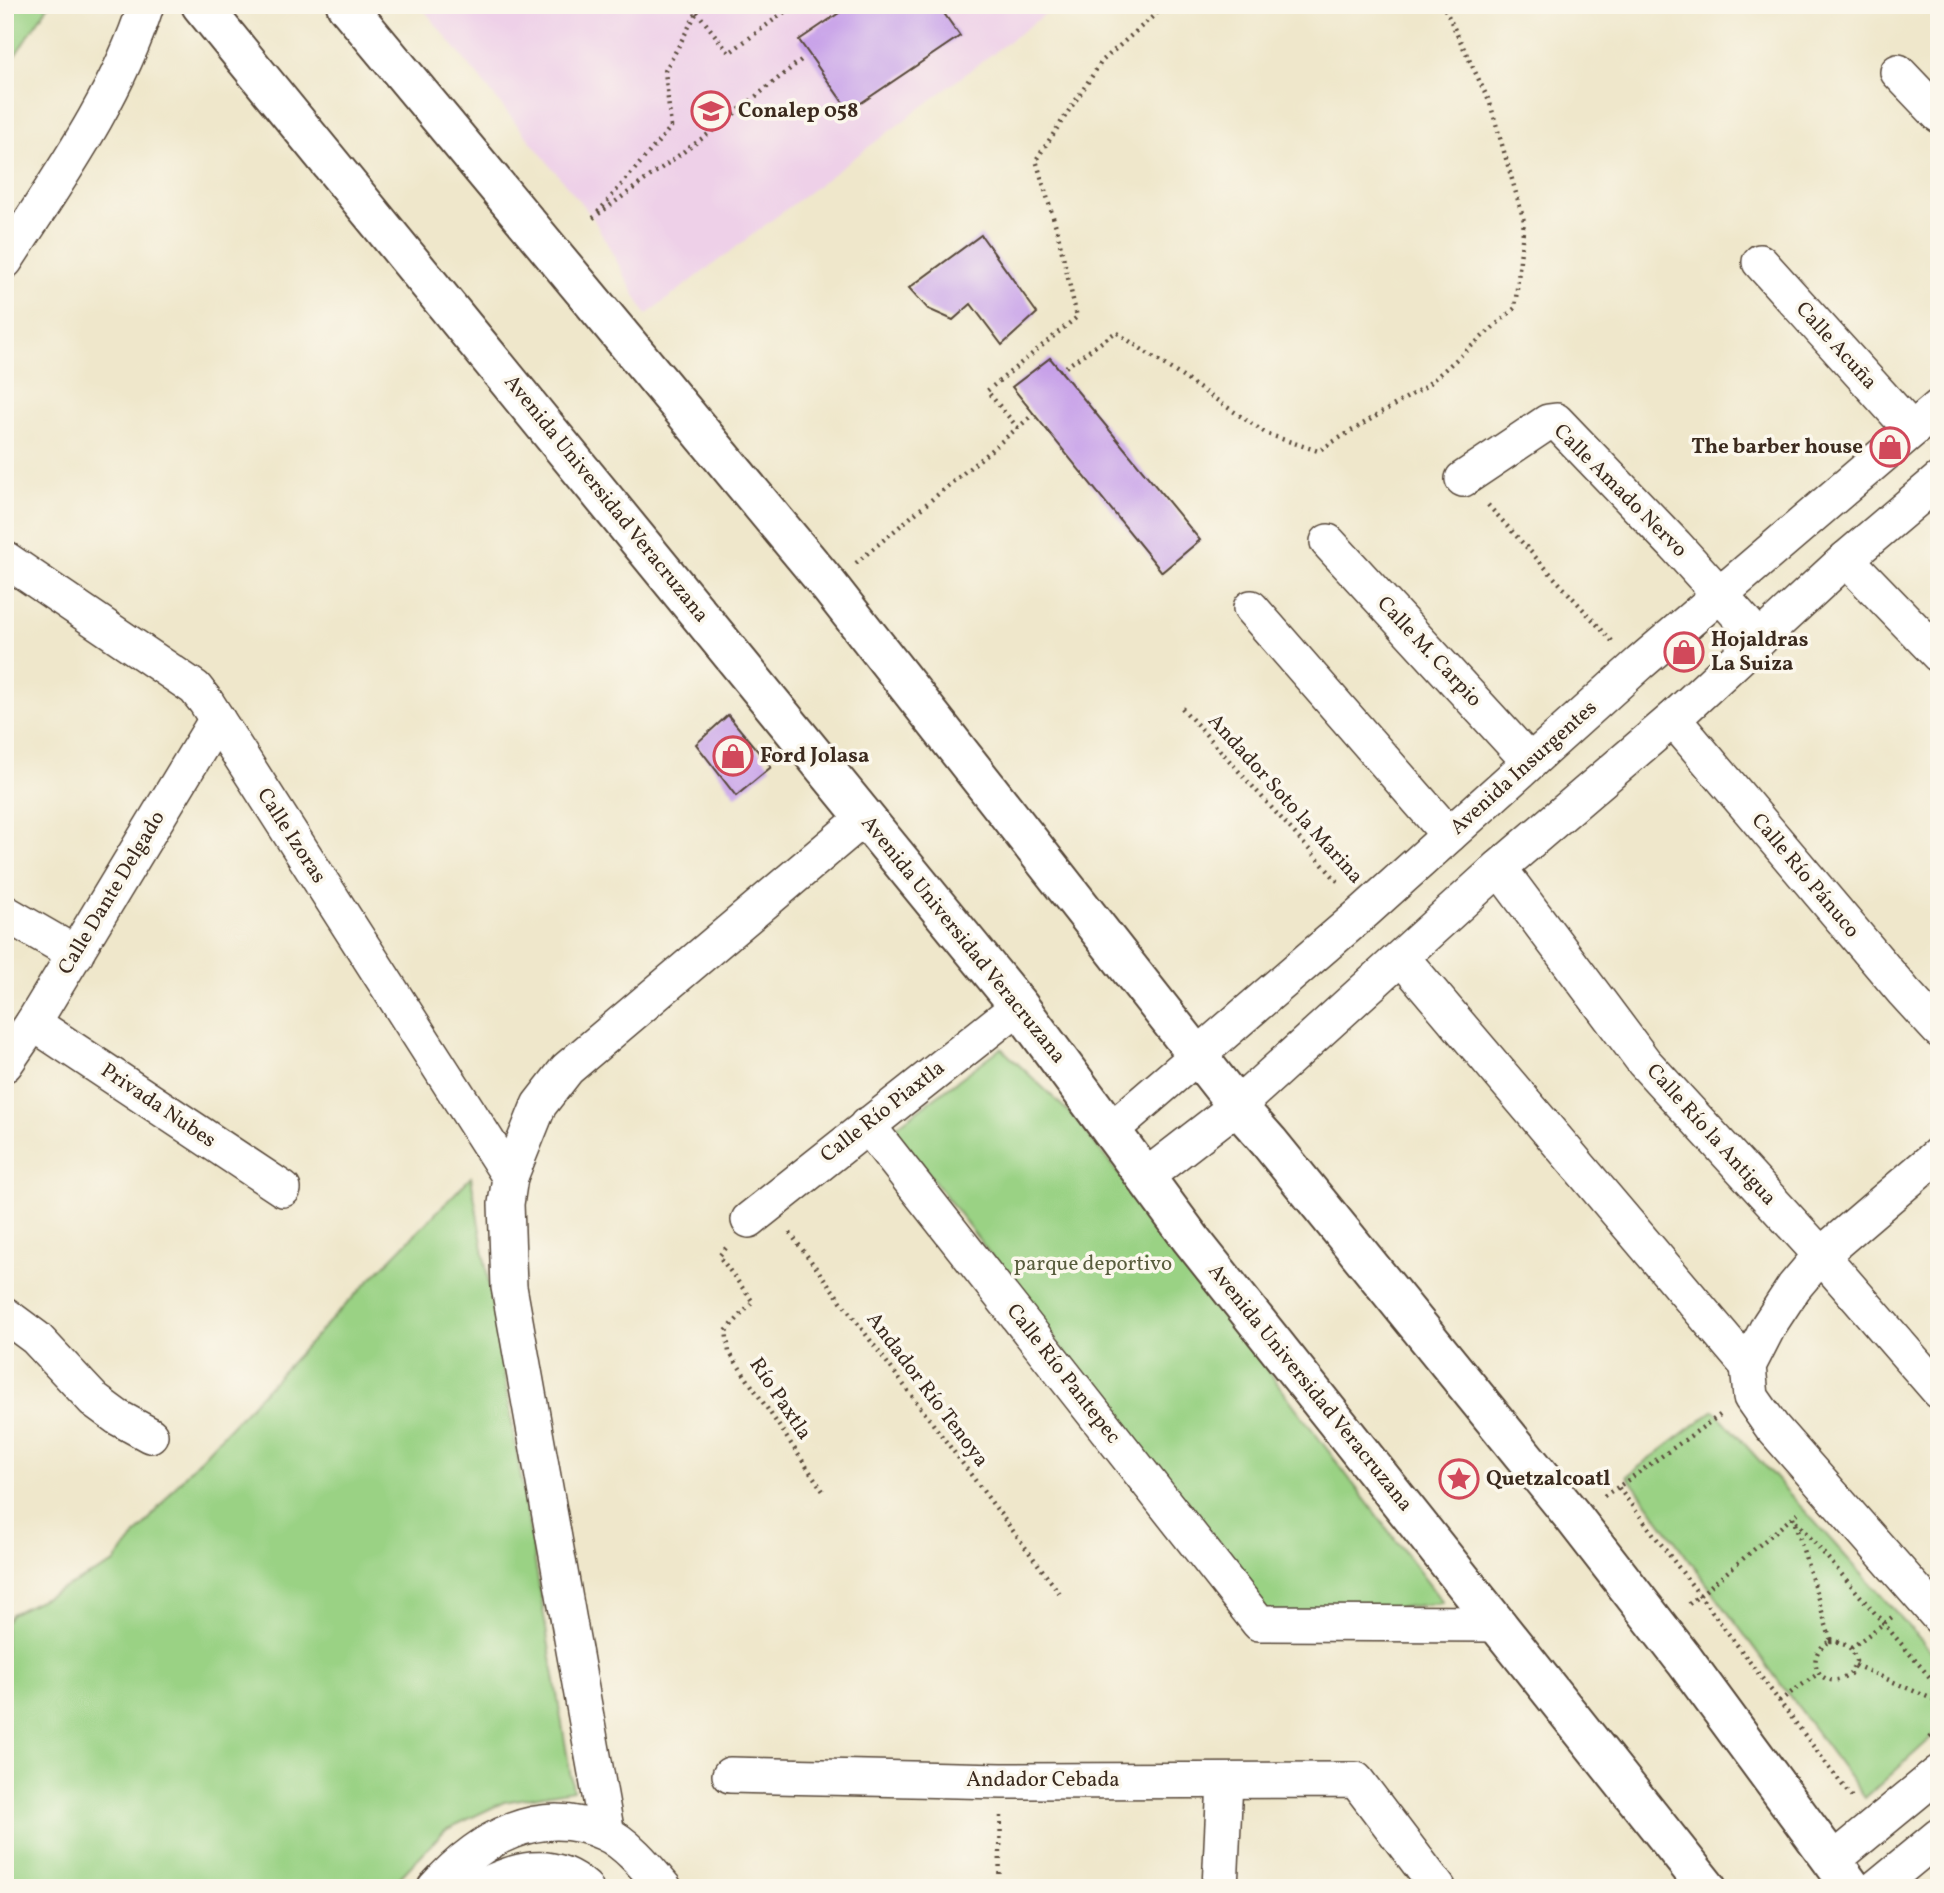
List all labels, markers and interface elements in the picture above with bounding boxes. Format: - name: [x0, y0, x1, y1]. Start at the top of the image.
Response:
- school or university icon: Conalep 058: [690, 90, 732, 132]
- place label: Conalep 058: [738, 97, 858, 126]
- street label: Calle Acuña: [1789, 296, 1883, 396]
- street label: Avenida Universidad Veracruzana: [497, 369, 715, 629]
- street label: Calle Amado Nervo: [1547, 418, 1693, 564]
- shop icon: The barber house: [1869, 426, 1911, 468]
- place label: The barber house: [1691, 433, 1863, 462]
- street label: Calle M. Carpio: [1370, 590, 1488, 714]
- place label: Hojaldras La Suiza: [1711, 626, 1808, 679]
- shop icon: Hojaldras La Suiza: [1663, 631, 1705, 673]
- street label: Avenida Insurgentes: [1444, 694, 1604, 842]
- street label: Andador Soto la Marina: [1201, 708, 1369, 890]
- shop icon: Ford Jolasa: [712, 735, 754, 777]
- place label: Ford Jolasa: [760, 742, 870, 771]
- street label: Calle Izoras: [249, 783, 333, 889]
- street label: Calle Dante Delgado: [52, 806, 172, 980]
- street label: Calle Río Pánuco: [1744, 807, 1866, 945]
- street label: Avenida Universidad Veracruzana: [854, 810, 1072, 1070]
- street label: Calle Río Piaxtla: [815, 1054, 951, 1170]
- street label: Privada Nubes: [95, 1057, 221, 1155]
- street label: Calle Río la Antigua: [1639, 1058, 1783, 1212]
- park label: parque deportivo: [1014, 1250, 1172, 1279]
- street label: Avenida Universidad Veracruzana: [1201, 1258, 1419, 1518]
- street label: Calle Río Pantepec: [999, 1298, 1127, 1450]
- street label: Andador Río Tenoya: [859, 1307, 995, 1473]
- street label: Río Paxtla: [742, 1352, 818, 1446]
- place icon: Quetzalcoatl: [1438, 1458, 1480, 1500]
- place label: Quetzalcoatl: [1486, 1465, 1610, 1494]
- street label: Andador Cebada: [966, 1766, 1120, 1795]

